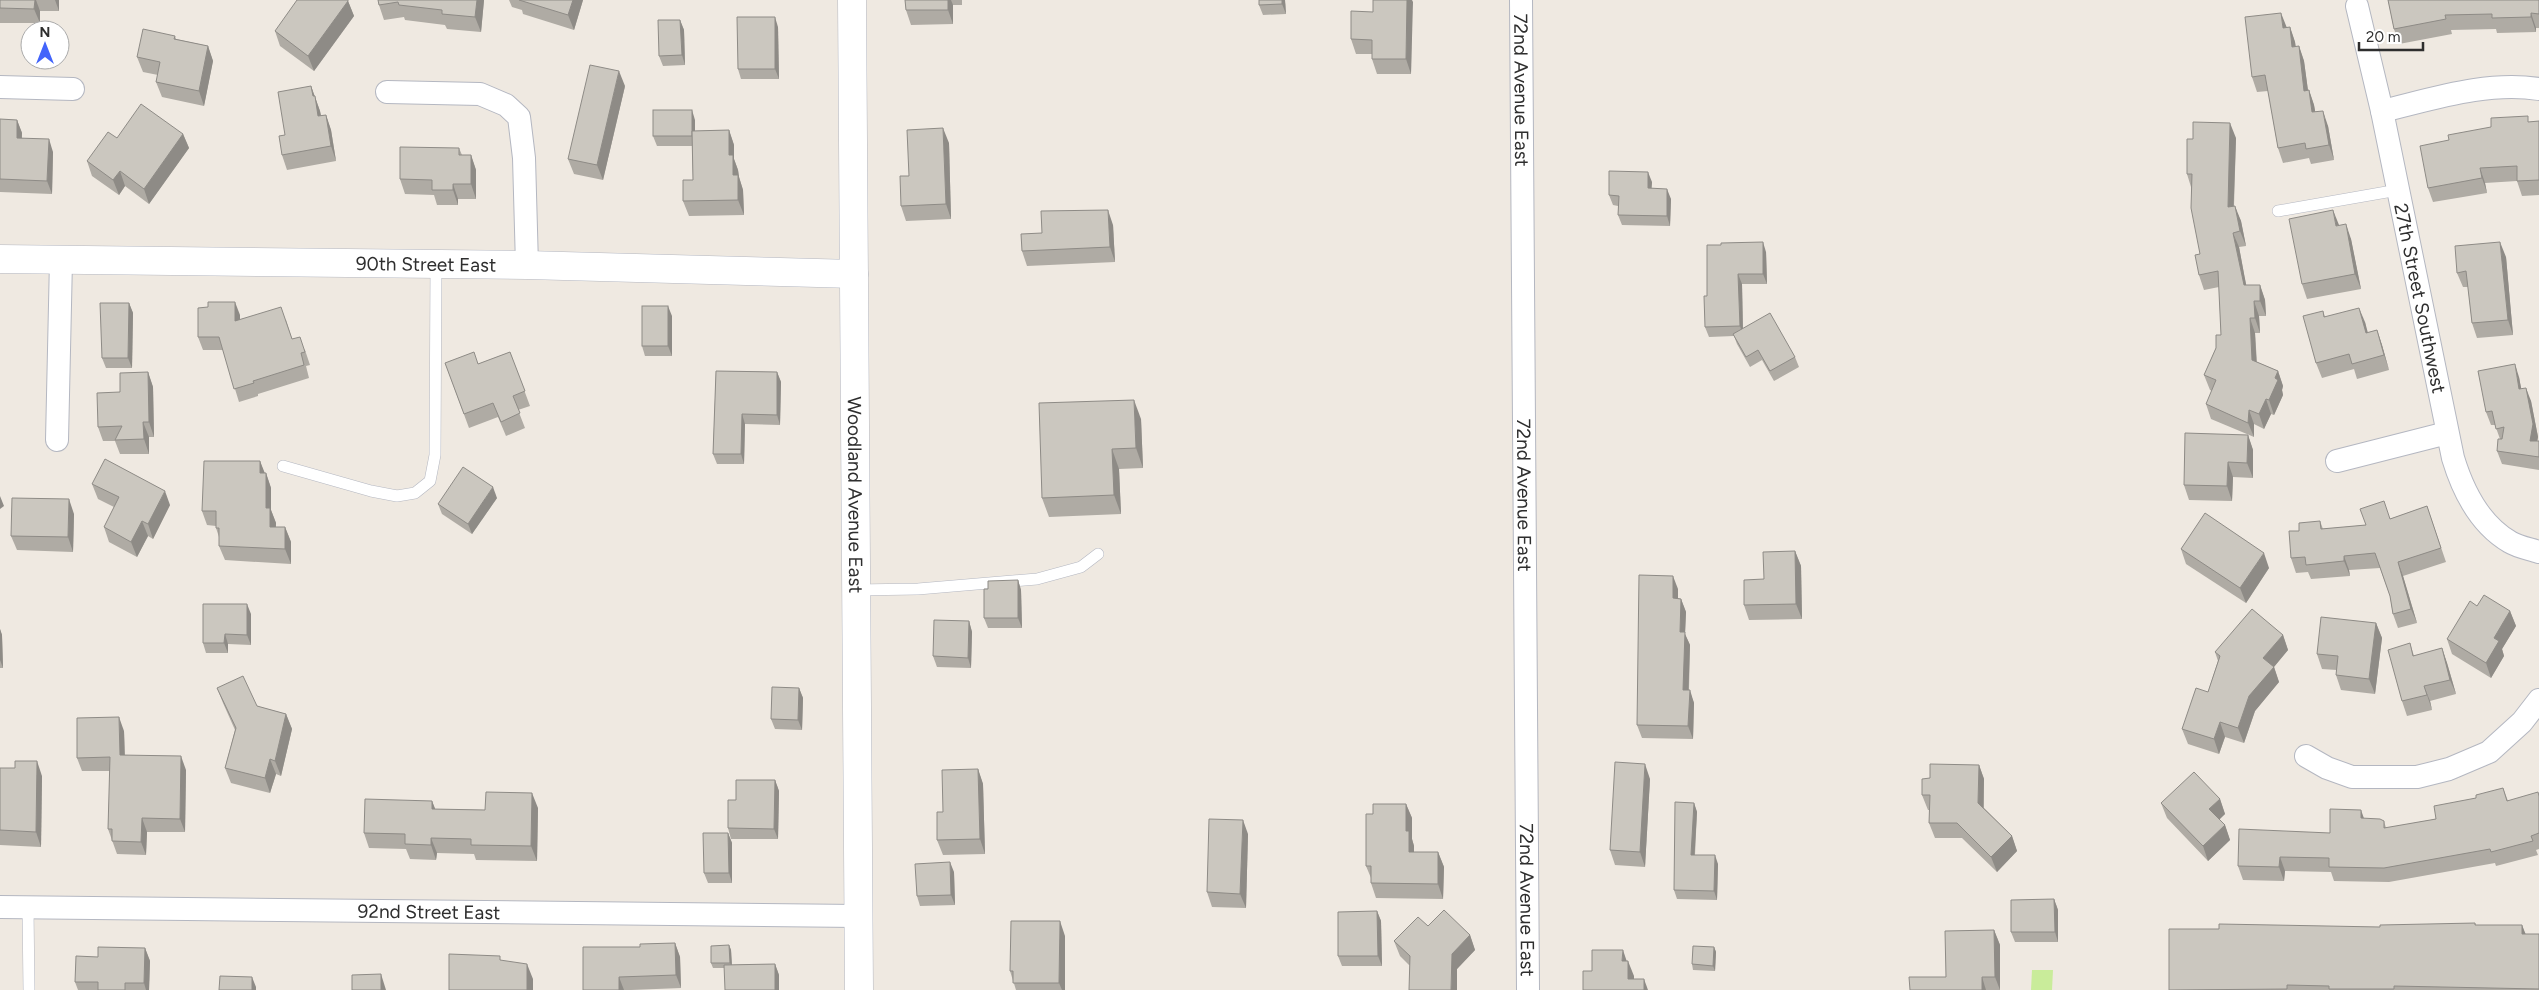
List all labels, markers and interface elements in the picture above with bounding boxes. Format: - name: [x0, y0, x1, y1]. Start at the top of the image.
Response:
- street label: 72nd Avenue East: [1510, 13, 1534, 167]
- north arrow: [20, 20, 70, 70]
- scale bar: [2359, 20, 2423, 52]
- text: N: [40, 24, 50, 41]
- text: 20 m: [2366, 28, 2400, 46]
- street label: 27th Street Southwest: [2390, 201, 2451, 395]
- street label: 90th Street East: [356, 252, 496, 276]
- street label: Woodland Avenue East: [843, 396, 868, 594]
- street label: 72nd Avenue East: [1512, 418, 1537, 572]
- street label: 72nd Avenue East: [1515, 823, 1539, 977]
- street label: 92nd Street East: [357, 899, 500, 924]

